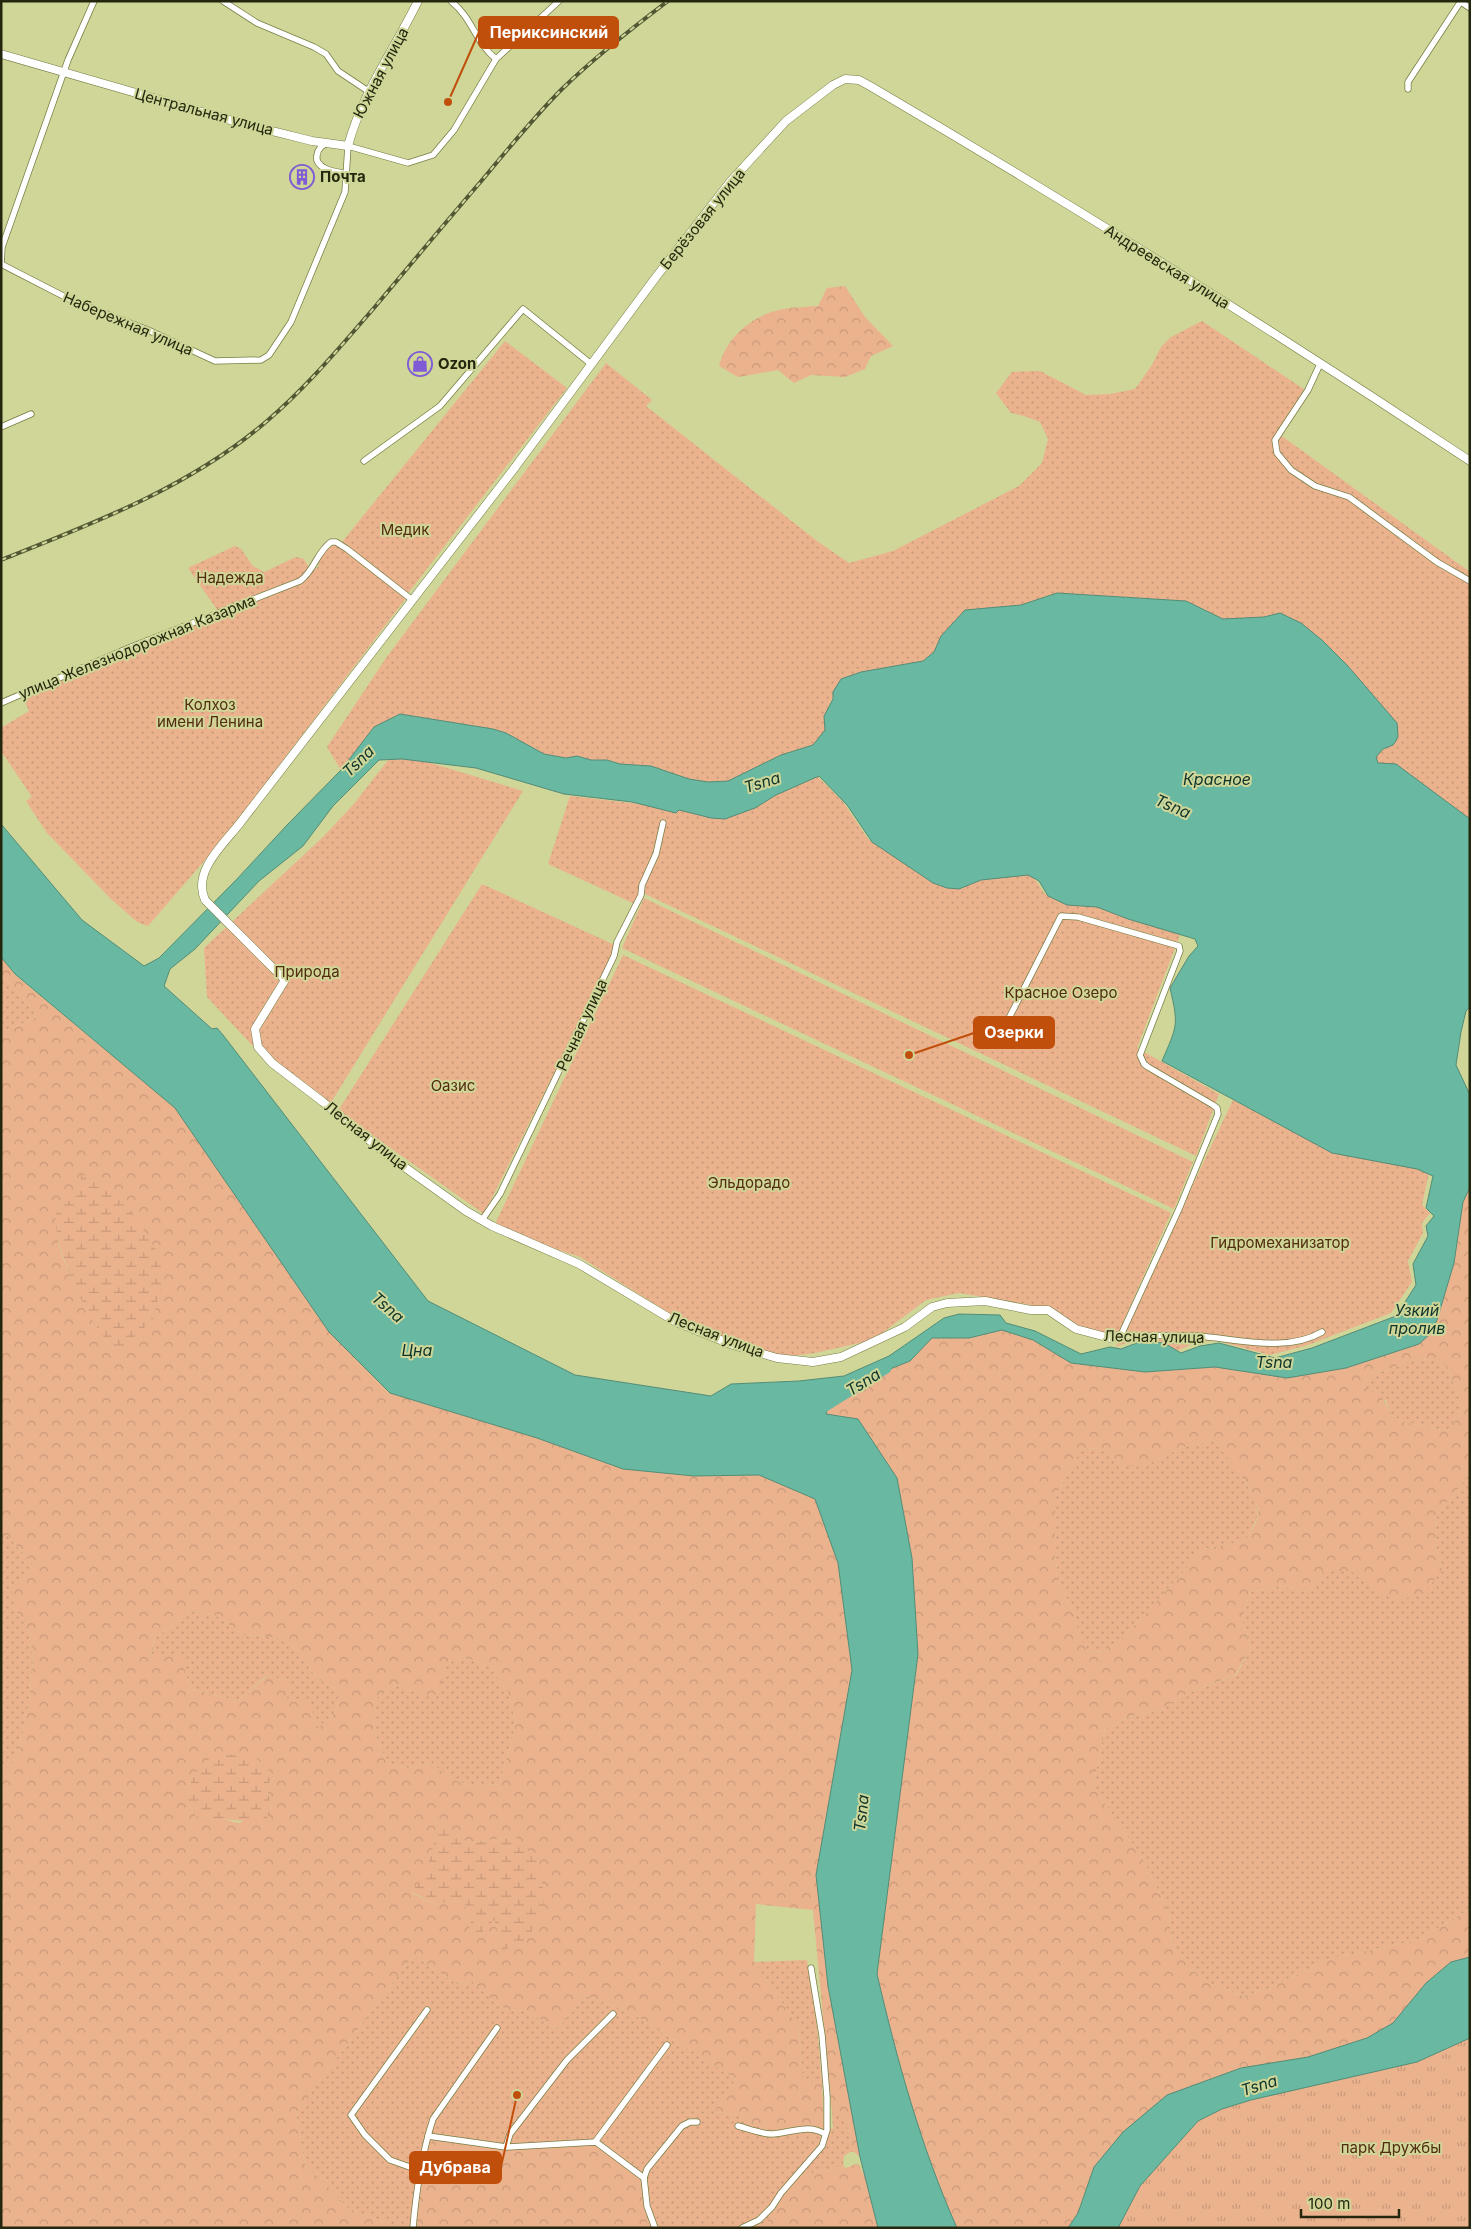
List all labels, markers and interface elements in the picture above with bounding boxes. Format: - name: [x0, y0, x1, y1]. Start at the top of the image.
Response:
- callout: Периксинский: [479, 17, 618, 48]
- text: Периксинский: [490, 22, 608, 42]
- street label: Южная улица: [349, 24, 412, 121]
- street label: Центральная улица: [133, 84, 276, 139]
- building icon: Почта: [289, 164, 315, 190]
- street label: Берёзовая улица: [656, 164, 749, 273]
- place label: Почта: [320, 167, 366, 186]
- street label: Андреевская улица: [1101, 220, 1233, 313]
- street label: Набережная улица: [60, 288, 196, 360]
- shop icon: Ozon: [407, 351, 433, 377]
- place label: Ozon: [438, 354, 476, 373]
- park label: Медик: [381, 520, 429, 539]
- park label: Надежда: [196, 568, 264, 587]
- street label: улица Железнодорожная Казарма: [16, 590, 258, 703]
- park label: Колхоз имени Ленина: [157, 695, 263, 731]
- water label: Tsna: [338, 741, 378, 781]
- water label: Tsna: [741, 767, 783, 797]
- water label: Красное: [1183, 769, 1251, 789]
- water label: Tsna: [1152, 790, 1194, 822]
- park label: Природа: [274, 962, 340, 981]
- street label: Речная улица: [552, 976, 611, 1074]
- park label: Красное Озеро: [1004, 983, 1118, 1002]
- callout: Озерки: [974, 1017, 1054, 1048]
- text: Озерки: [984, 1022, 1044, 1042]
- park label: Оазис: [431, 1076, 475, 1095]
- street label: Лесная улица: [321, 1097, 412, 1174]
- park label: Эльдорадо: [708, 1173, 790, 1192]
- park label: Гидромеханизатор: [1210, 1233, 1350, 1252]
- water label: Tsna: [368, 1287, 409, 1327]
- water label: Узкий пролив: [1389, 1300, 1445, 1338]
- street label: Лесная улица: [666, 1308, 767, 1361]
- street label: Лесная улица: [1103, 1326, 1205, 1347]
- water label: Цна: [402, 1340, 433, 1360]
- water label: Tsna: [1256, 1352, 1293, 1372]
- water label: Tsna: [842, 1364, 884, 1400]
- water label: Tsna: [849, 1793, 873, 1832]
- water label: Tsna: [1238, 2070, 1280, 2100]
- park label: парк Дружбы: [1341, 2138, 1441, 2157]
- callout: Дубрава: [410, 2152, 501, 2183]
- text: Дубрава: [419, 2157, 491, 2177]
- scale bar: [1301, 2186, 1398, 2218]
- text: 100 m: [1308, 2194, 1350, 2213]

